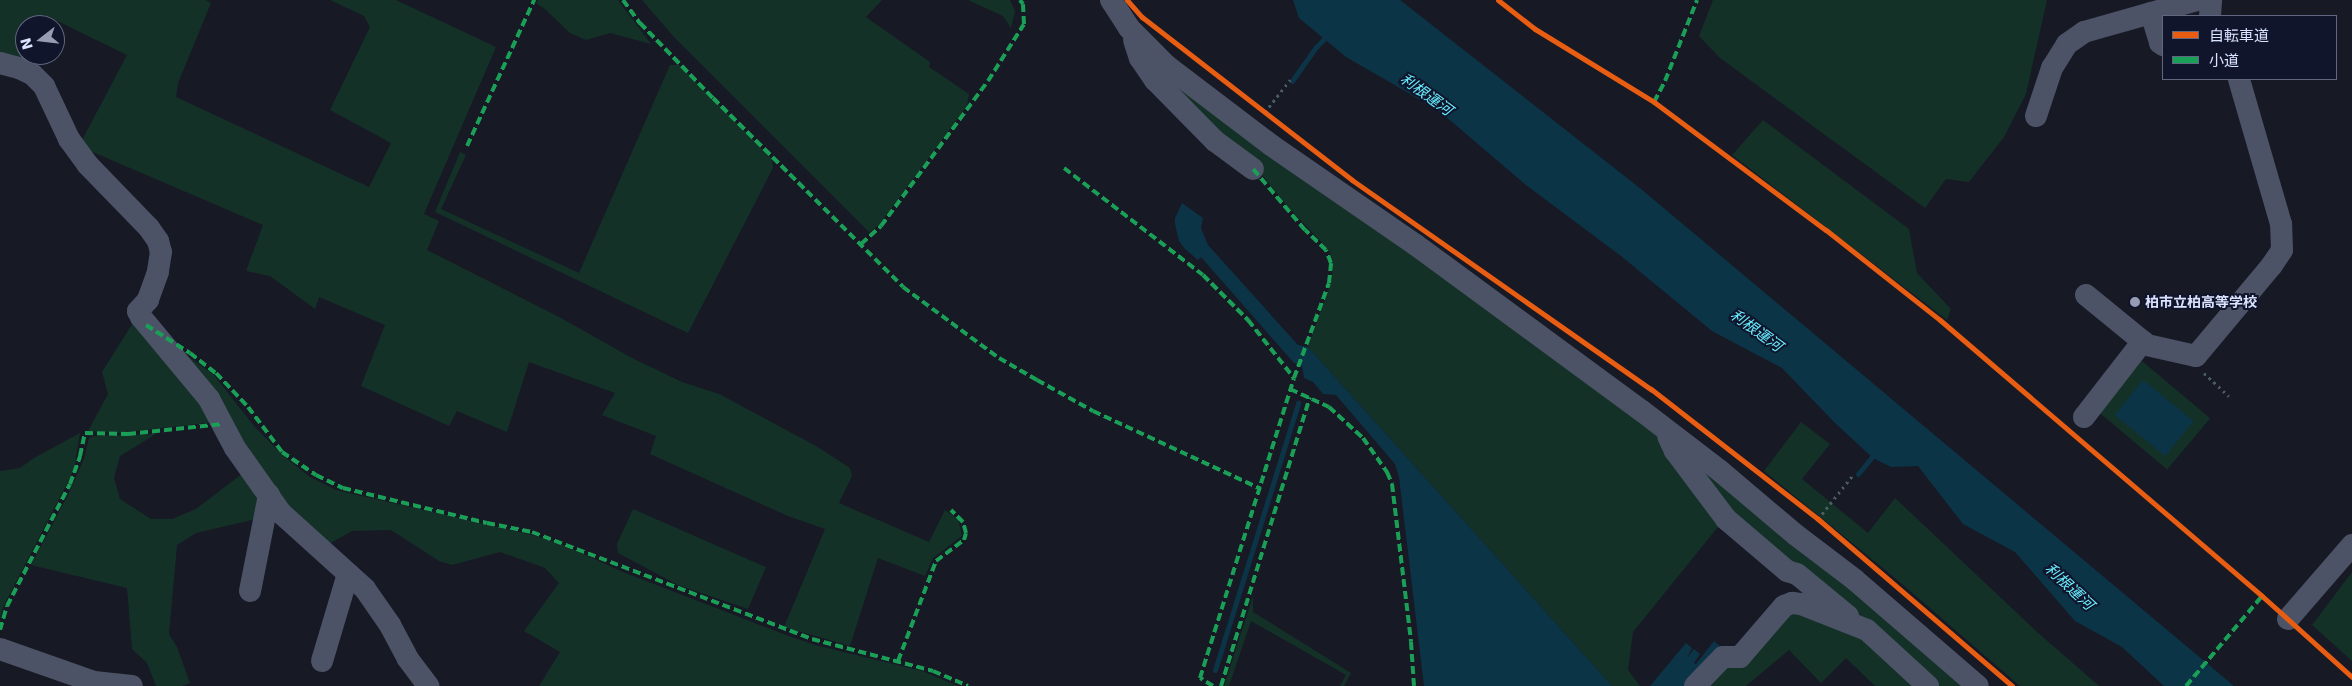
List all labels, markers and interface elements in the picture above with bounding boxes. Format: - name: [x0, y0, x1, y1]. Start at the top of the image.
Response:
- north arrow: [15, 15, 65, 65]
- legend: [2162, 15, 2337, 80]
- text: 自転車道: [2209, 27, 2269, 45]
- text: N: [17, 36, 36, 52]
- text: 小道: [2209, 52, 2239, 70]
- water label: 利根運河: [1396, 70, 1456, 120]
- place label: 柏市立柏高等学校: [2145, 294, 2257, 310]
- marker: 柏市立柏高等学校: [2129, 296, 2141, 308]
- water label: 利根運河: [1726, 306, 1786, 356]
- water label: 利根運河: [2041, 560, 2097, 614]

